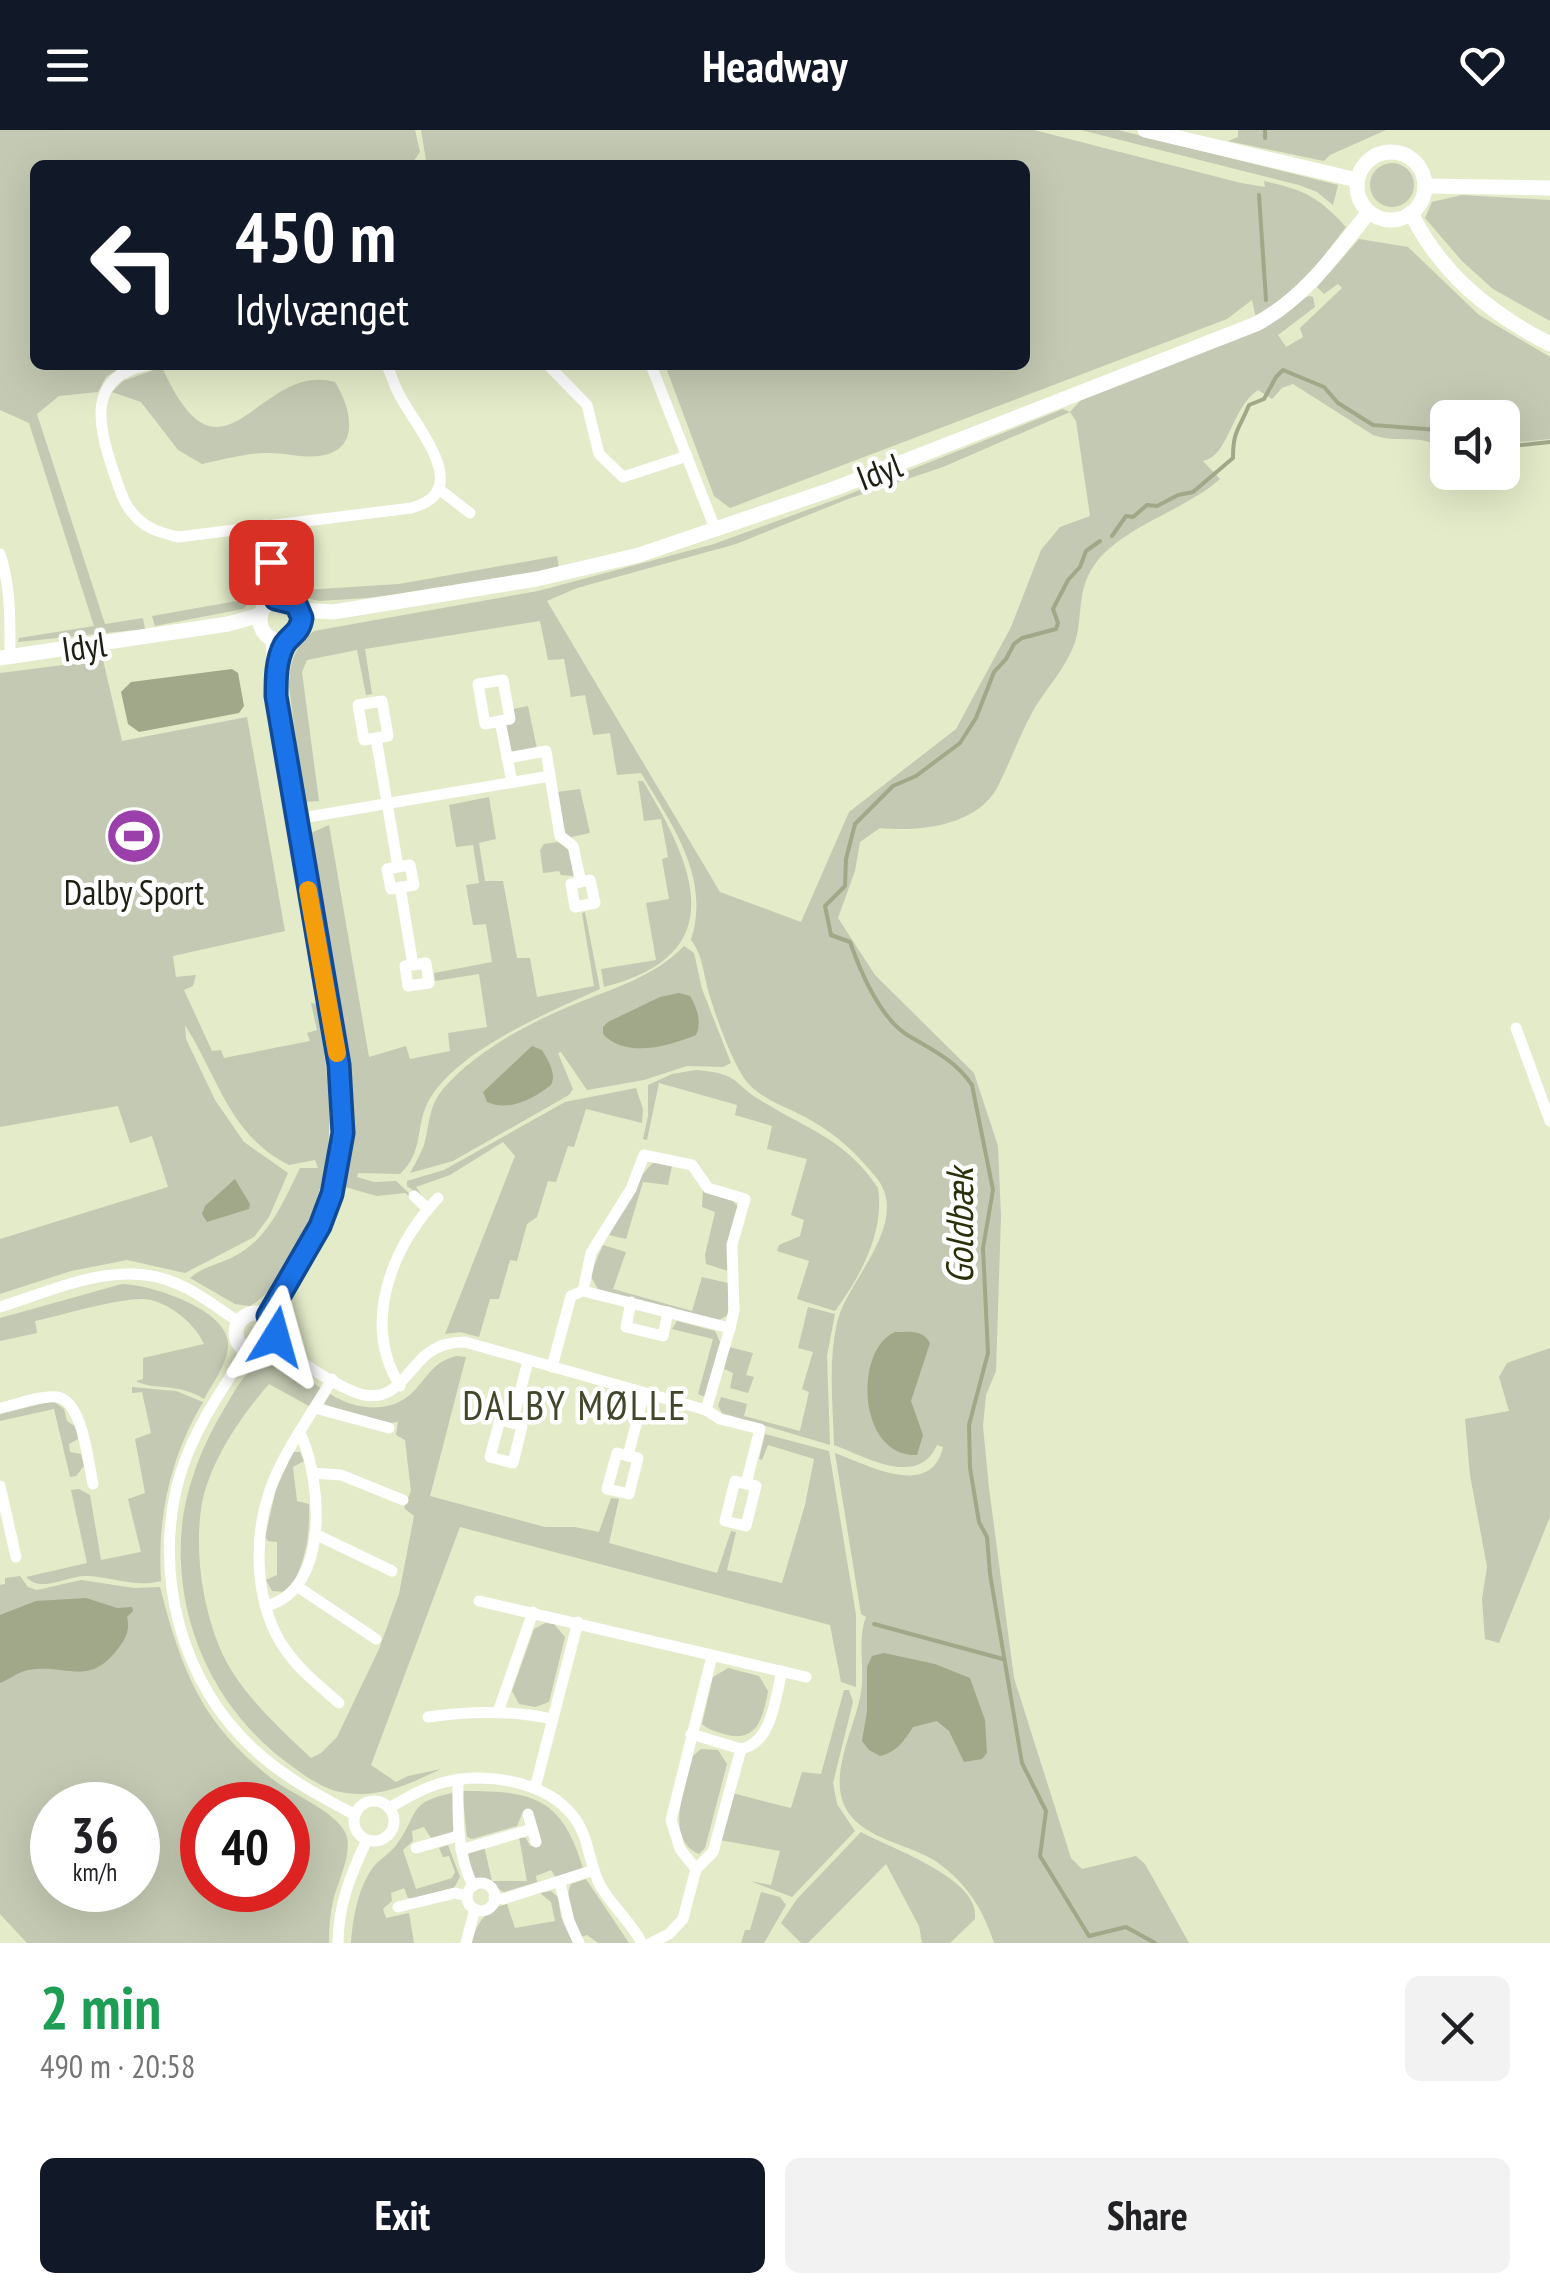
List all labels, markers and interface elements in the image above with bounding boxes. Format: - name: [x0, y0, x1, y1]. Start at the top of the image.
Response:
- text: Headway: [702, 36, 848, 94]
- icon: menu: [40, 38, 95, 93]
- icon: heart: [1455, 38, 1510, 93]
- text: 450 m: [235, 191, 396, 281]
- icon: left: [70, 200, 200, 330]
- text: Idylvænget: [235, 279, 409, 337]
- map controls: [1430, 400, 1520, 490]
- button: sound: [1430, 400, 1520, 490]
- street label: Idyl: [850, 442, 908, 500]
- pin: [229, 520, 314, 605]
- icon: arrive: [244, 535, 299, 590]
- street label: Idyl: [59, 620, 109, 672]
- sports icon: Dalby Sport: [104, 806, 164, 866]
- place label: Dalby Sport: [64, 869, 205, 915]
- water label: Goldbæk: [934, 1164, 983, 1284]
- position arrow: [224, 1285, 328, 1389]
- district label: DALBY MØLLE: [462, 1379, 688, 1431]
- speed limit sign: 40: [180, 1782, 310, 1912]
- text: 36: [71, 1802, 119, 1867]
- text: km/h: [73, 1856, 117, 1888]
- text: 2 min: [40, 1968, 161, 2046]
- button: close: [1405, 1976, 1510, 2081]
- text: 490 m · 20:58: [40, 2045, 195, 2087]
- button: Exit: [40, 2158, 765, 2273]
- button: Share: [785, 2158, 1510, 2273]

